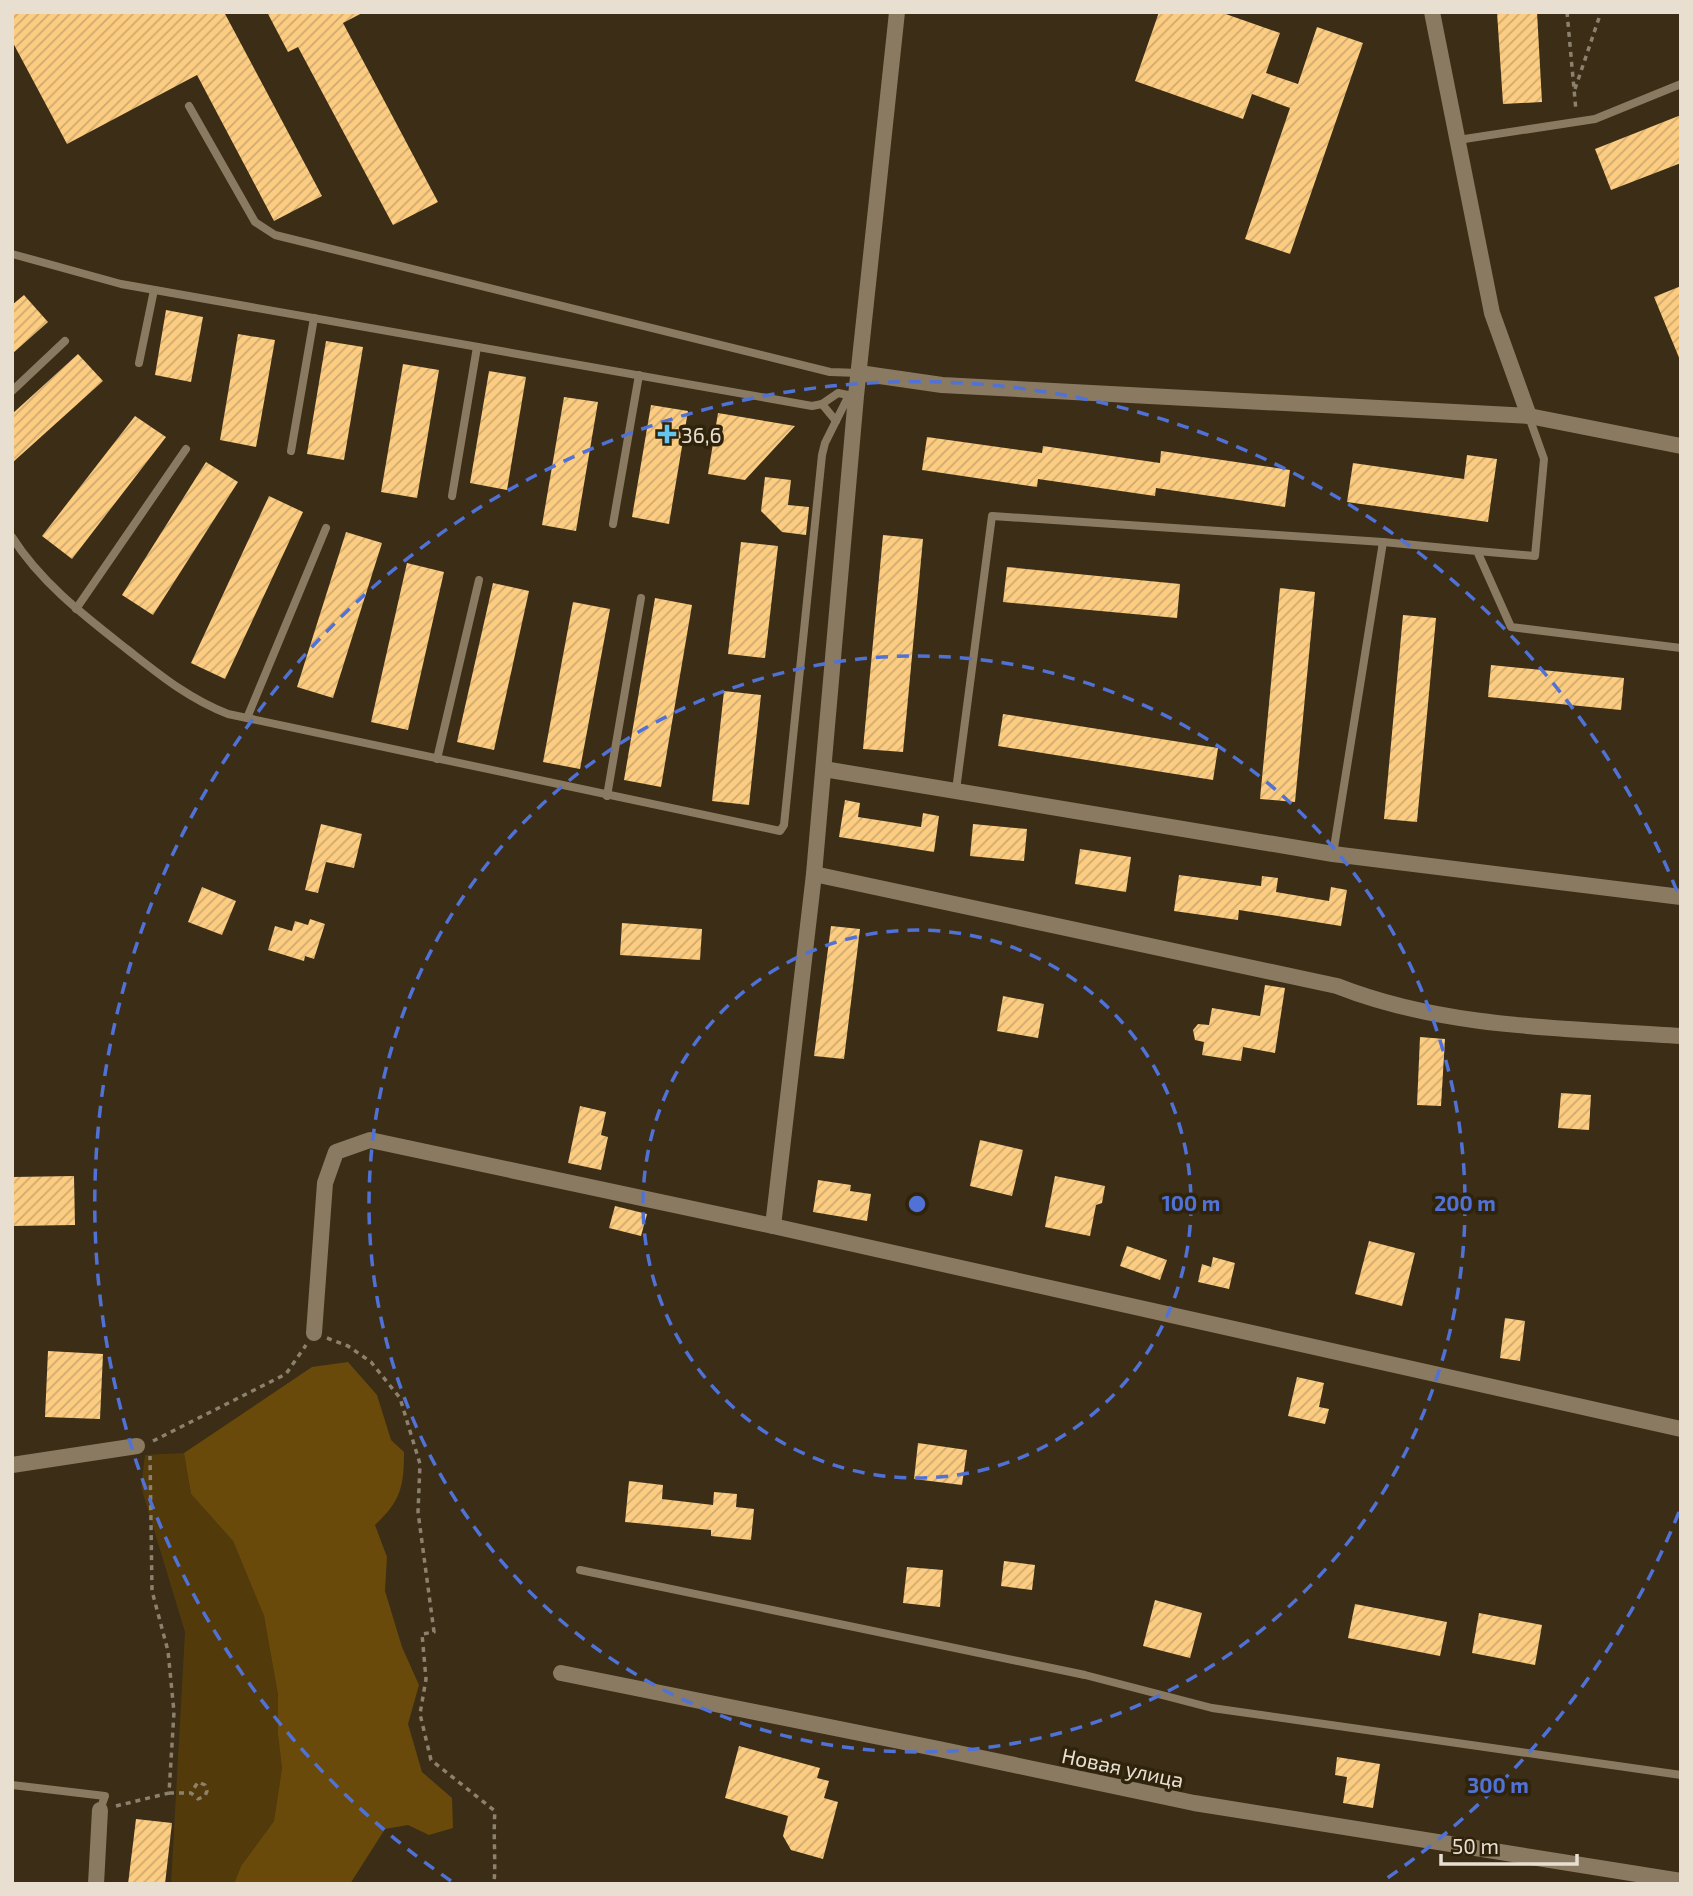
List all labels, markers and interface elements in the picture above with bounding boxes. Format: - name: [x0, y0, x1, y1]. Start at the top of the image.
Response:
- place label: 36,6: [681, 422, 722, 447]
- marker: 36,6: [659, 426, 675, 442]
- text: 100 m: [1162, 1190, 1220, 1215]
- text: 200 m: [1434, 1190, 1496, 1215]
- centre of rings: [905, 1192, 929, 1216]
- street label: Новая улица: [1060, 1742, 1186, 1793]
- text: 300 m: [1467, 1772, 1529, 1797]
- scale bar: [1441, 1822, 1578, 1866]
- text: 50 m: [1452, 1833, 1499, 1858]

